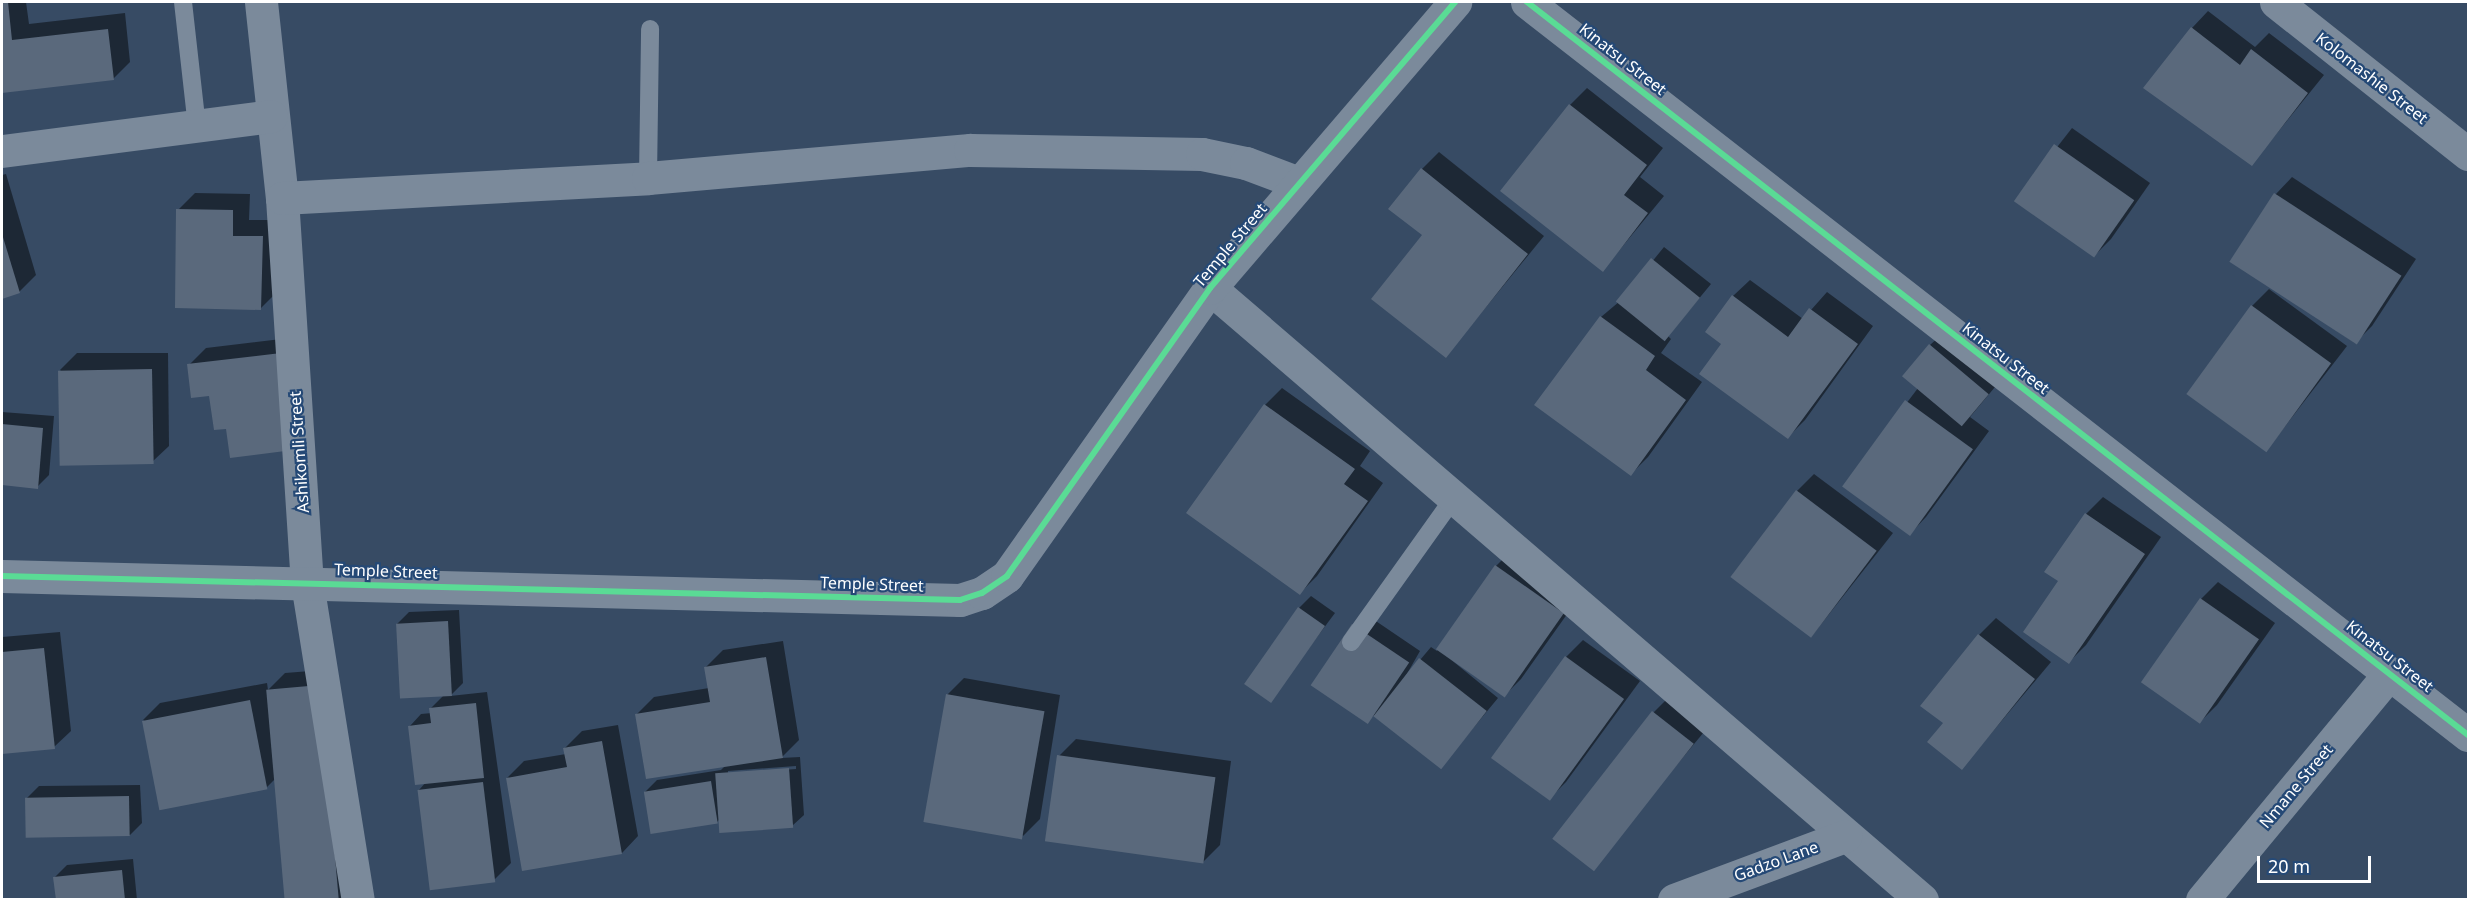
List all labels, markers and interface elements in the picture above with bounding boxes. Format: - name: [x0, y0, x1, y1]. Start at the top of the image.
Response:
- street label: Kinatsu Street: [1576, 19, 1670, 99]
- street label: Kolomashie Street: [2312, 28, 2432, 128]
- street label: Temple Street: [1189, 199, 1271, 291]
- street label: Kinatsu Street: [1959, 318, 2053, 398]
- street label: Ashikomli Street: [285, 390, 313, 514]
- street label: Temple Street: [334, 560, 438, 582]
- street label: Temple Street: [820, 573, 924, 595]
- street label: Kinatsu Street: [2343, 616, 2437, 696]
- street label: Nmane Street: [2255, 740, 2337, 832]
- street label: Gadzo Lane: [1731, 837, 1821, 885]
- scale bar: [2260, 844, 2374, 882]
- text: 20 m: [2268, 854, 2310, 878]

